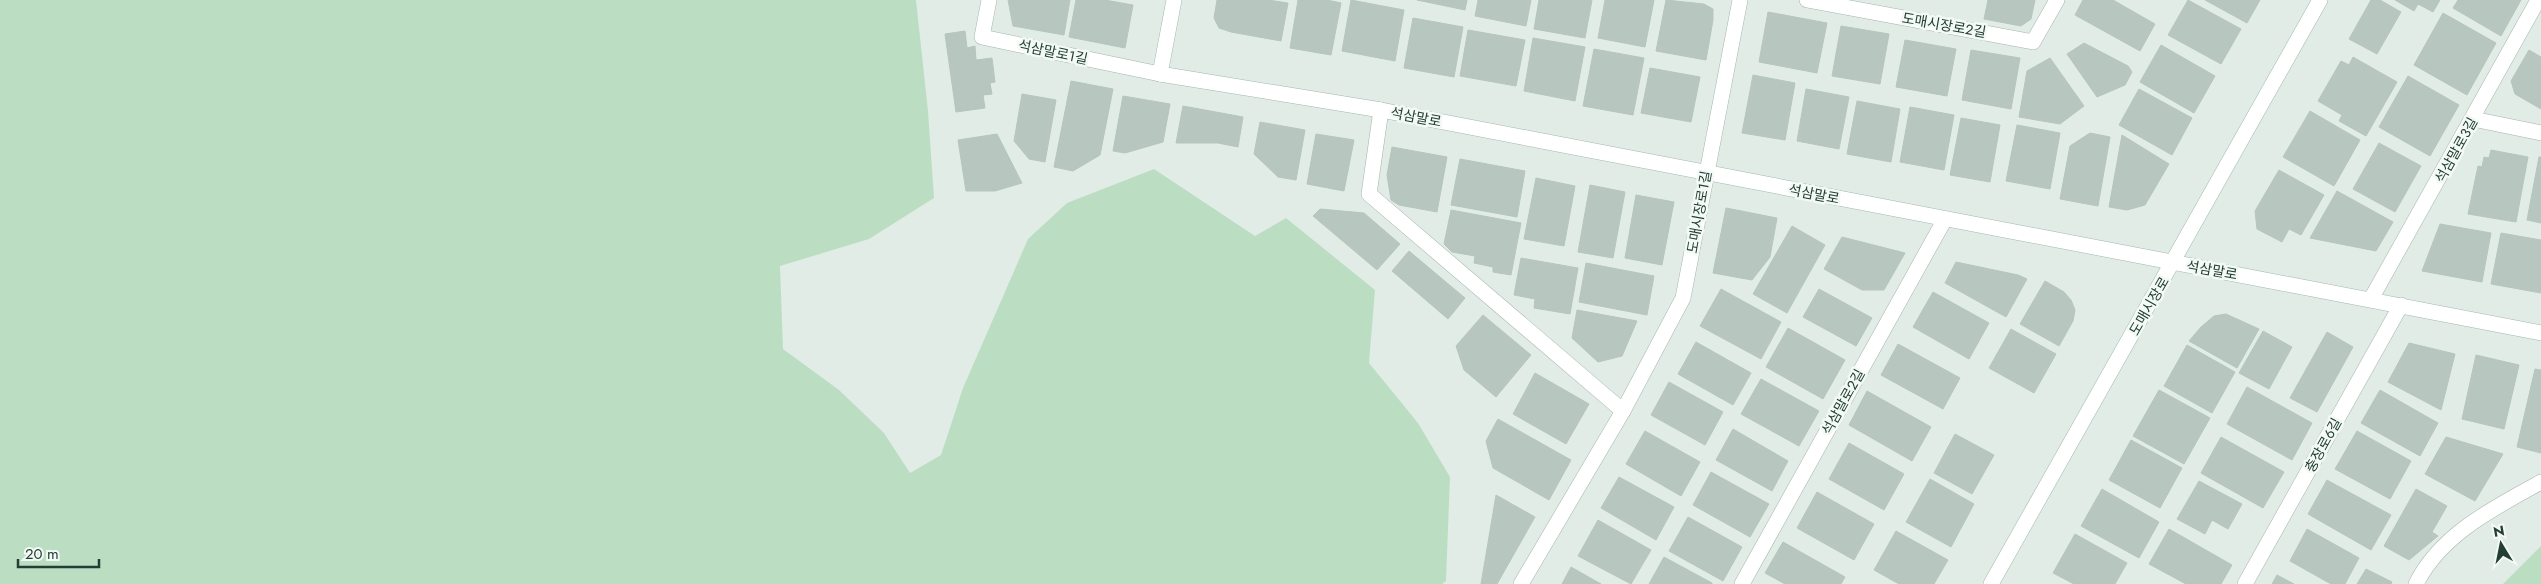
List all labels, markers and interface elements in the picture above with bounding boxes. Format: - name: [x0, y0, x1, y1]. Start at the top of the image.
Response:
- street label: 도매시장로2길: [1900, 8, 1988, 42]
- street label: 석삼말로1길: [1016, 35, 1090, 69]
- street label: 석삼말로: [1389, 102, 1443, 132]
- street label: 석삼말로3길: [2430, 114, 2482, 186]
- street label: 도매시장로1길: [1682, 169, 1716, 255]
- street label: 석삼말로: [1787, 179, 1841, 209]
- street label: 석삼말로: [2185, 256, 2239, 284]
- street label: 도매시장로: [2124, 273, 2174, 339]
- street label: 석삼말로2길: [1817, 366, 1869, 438]
- street label: 충장로6길: [2300, 414, 2346, 476]
- north arrow: [2476, 519, 2526, 569]
- text: N: [2492, 520, 2506, 542]
- scale bar: [18, 536, 99, 568]
- text: 20 m: [25, 543, 59, 565]

